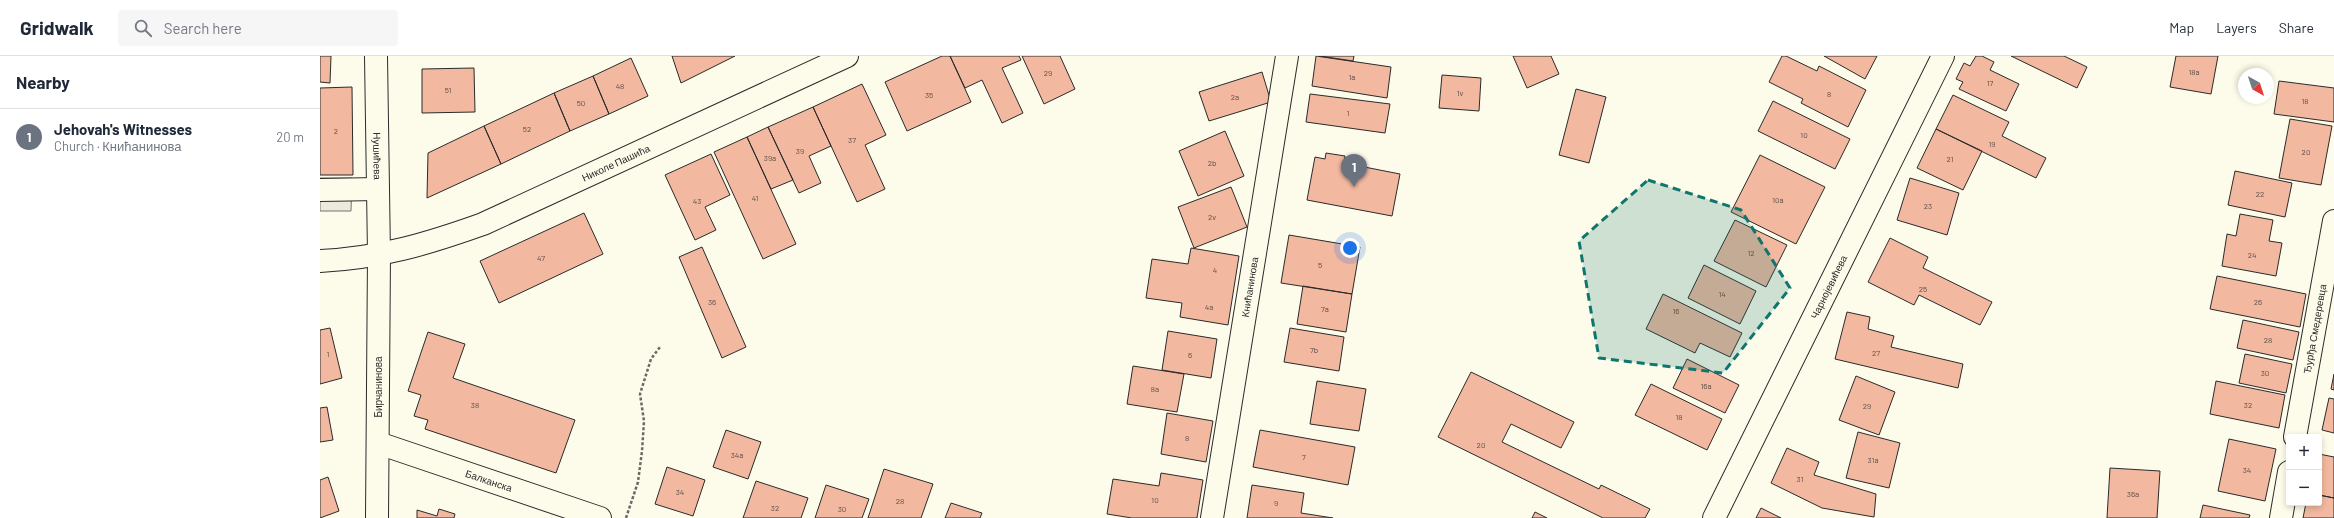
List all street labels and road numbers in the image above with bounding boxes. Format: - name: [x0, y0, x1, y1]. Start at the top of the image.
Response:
- street label: Нушићева: [371, 132, 384, 180]
- street label: Николе Пашића: [580, 142, 652, 184]
- street label: Чарнојевићева: [1808, 253, 1850, 321]
- street label: Книћанинова: [1239, 255, 1260, 318]
- street label: Ђурђа Смедеревца: [2301, 283, 2329, 375]
- street label: Бирчанинова: [372, 356, 384, 418]
- street label: Балканска: [464, 467, 514, 494]

